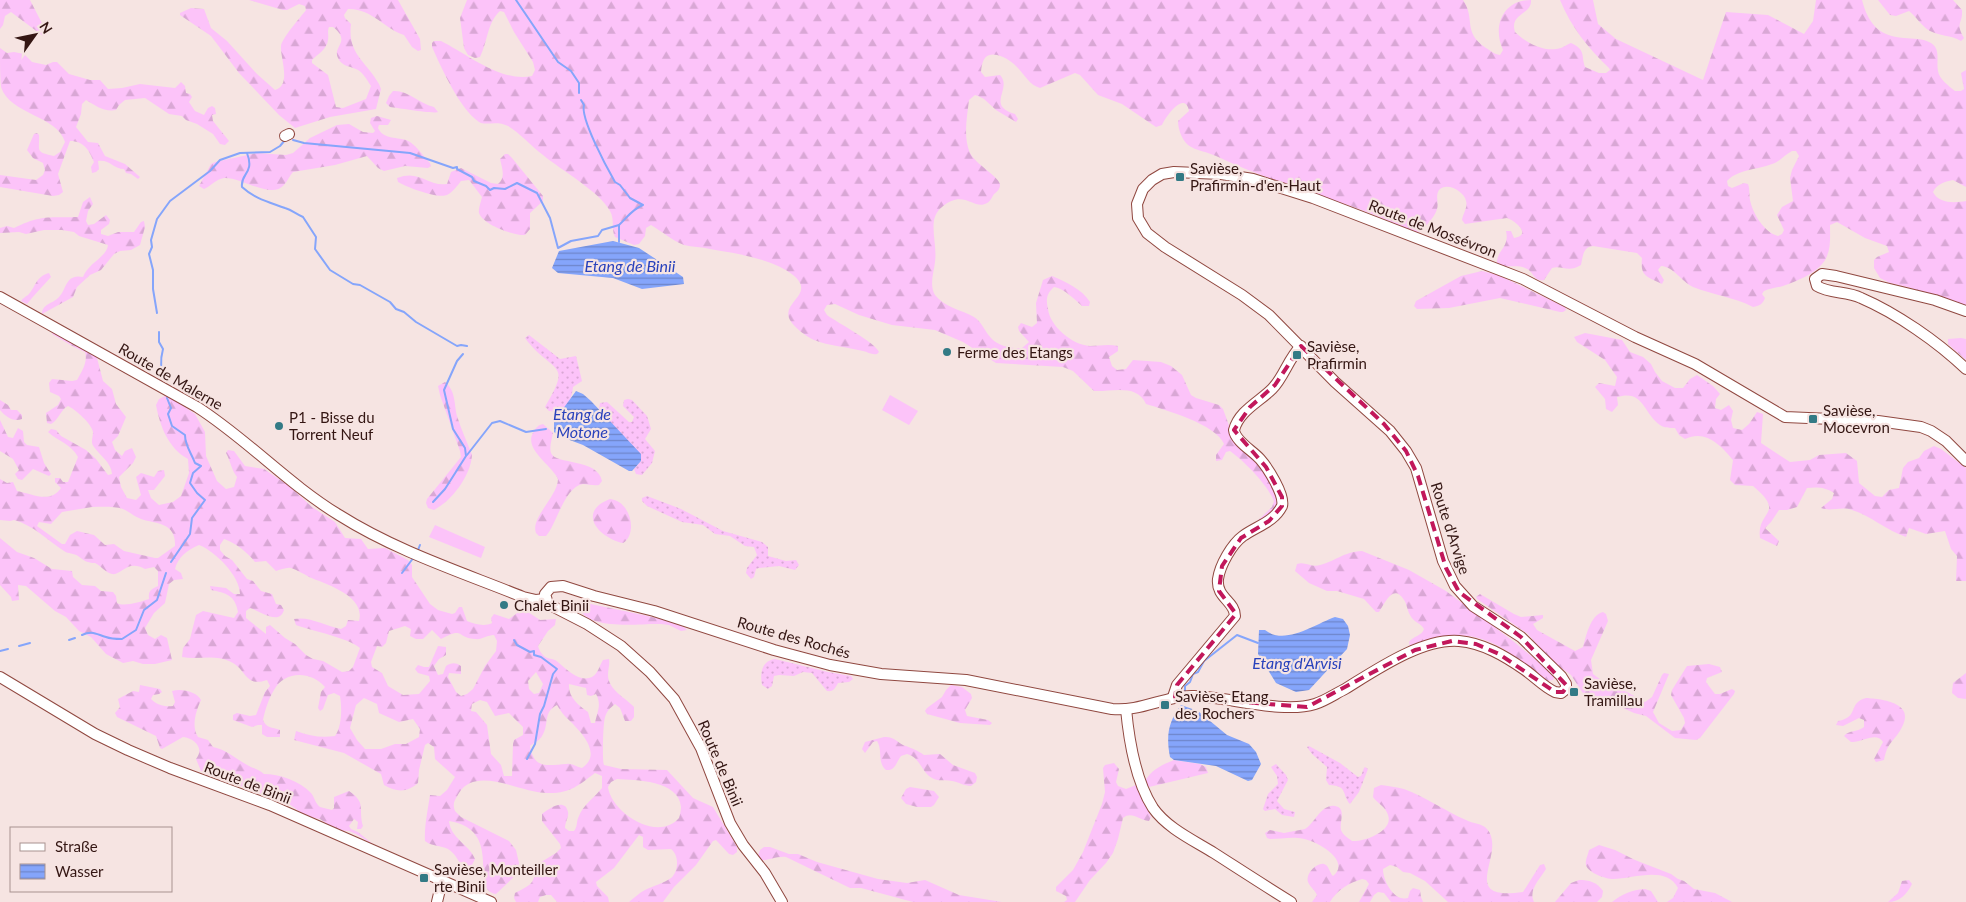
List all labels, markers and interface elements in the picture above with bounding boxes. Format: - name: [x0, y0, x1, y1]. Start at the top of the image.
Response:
- north arrow: [10, 10, 60, 60]
- text: N: [36, 18, 56, 37]
- place label: Savièse, Prafirmin-d'en-Haut: [1190, 159, 1322, 194]
- marker: Savièse, Prafirmin-d'en-Haut: [1174, 171, 1186, 183]
- street label: Route de Mossévron: [1366, 195, 1500, 261]
- water label: Etang de Binii: [585, 256, 676, 275]
- place label: Savièse, Prafirmin: [1307, 337, 1367, 372]
- street label: Route de Malerne: [116, 339, 226, 413]
- place label: Ferme des Etangs: [957, 343, 1073, 361]
- marker: Ferme des Etangs: [941, 346, 953, 358]
- marker: Savièse, Prafirmin: [1291, 349, 1303, 361]
- place label: Savièse, Mocevron: [1823, 401, 1890, 436]
- water label: Etang de Motone: [553, 404, 611, 441]
- place label: P1 - Bisse du Torrent Neuf: [289, 408, 375, 443]
- marker: Savièse, Mocevron: [1807, 413, 1819, 425]
- marker: P1 - Bisse du Torrent Neuf: [273, 420, 285, 432]
- street label: Route d'Arvige: [1428, 480, 1474, 577]
- place label: Chalet Binii: [514, 596, 589, 614]
- marker: Chalet Binii: [498, 599, 510, 611]
- street label: Route des Rochés: [735, 612, 853, 662]
- water label: Etang d'Arvisi: [1252, 653, 1342, 672]
- place label: Savièse, Tramillau: [1584, 674, 1643, 709]
- marker: Savièse, Tramillau: [1568, 686, 1580, 698]
- place label: Savièse, Etang des Rochers: [1175, 687, 1269, 722]
- marker: Savièse, Etang des Rochers: [1159, 699, 1171, 711]
- street label: Route de Binii: [695, 717, 747, 809]
- street label: Route de Binii: [202, 757, 294, 807]
- legend: [10, 827, 172, 892]
- text: Straße: [55, 837, 98, 855]
- place label: Savièse, Monteiller rte Binii: [434, 860, 559, 895]
- text: Wasser: [55, 862, 104, 880]
- marker: Savièse, Monteiller rte Binii: [418, 872, 430, 884]

